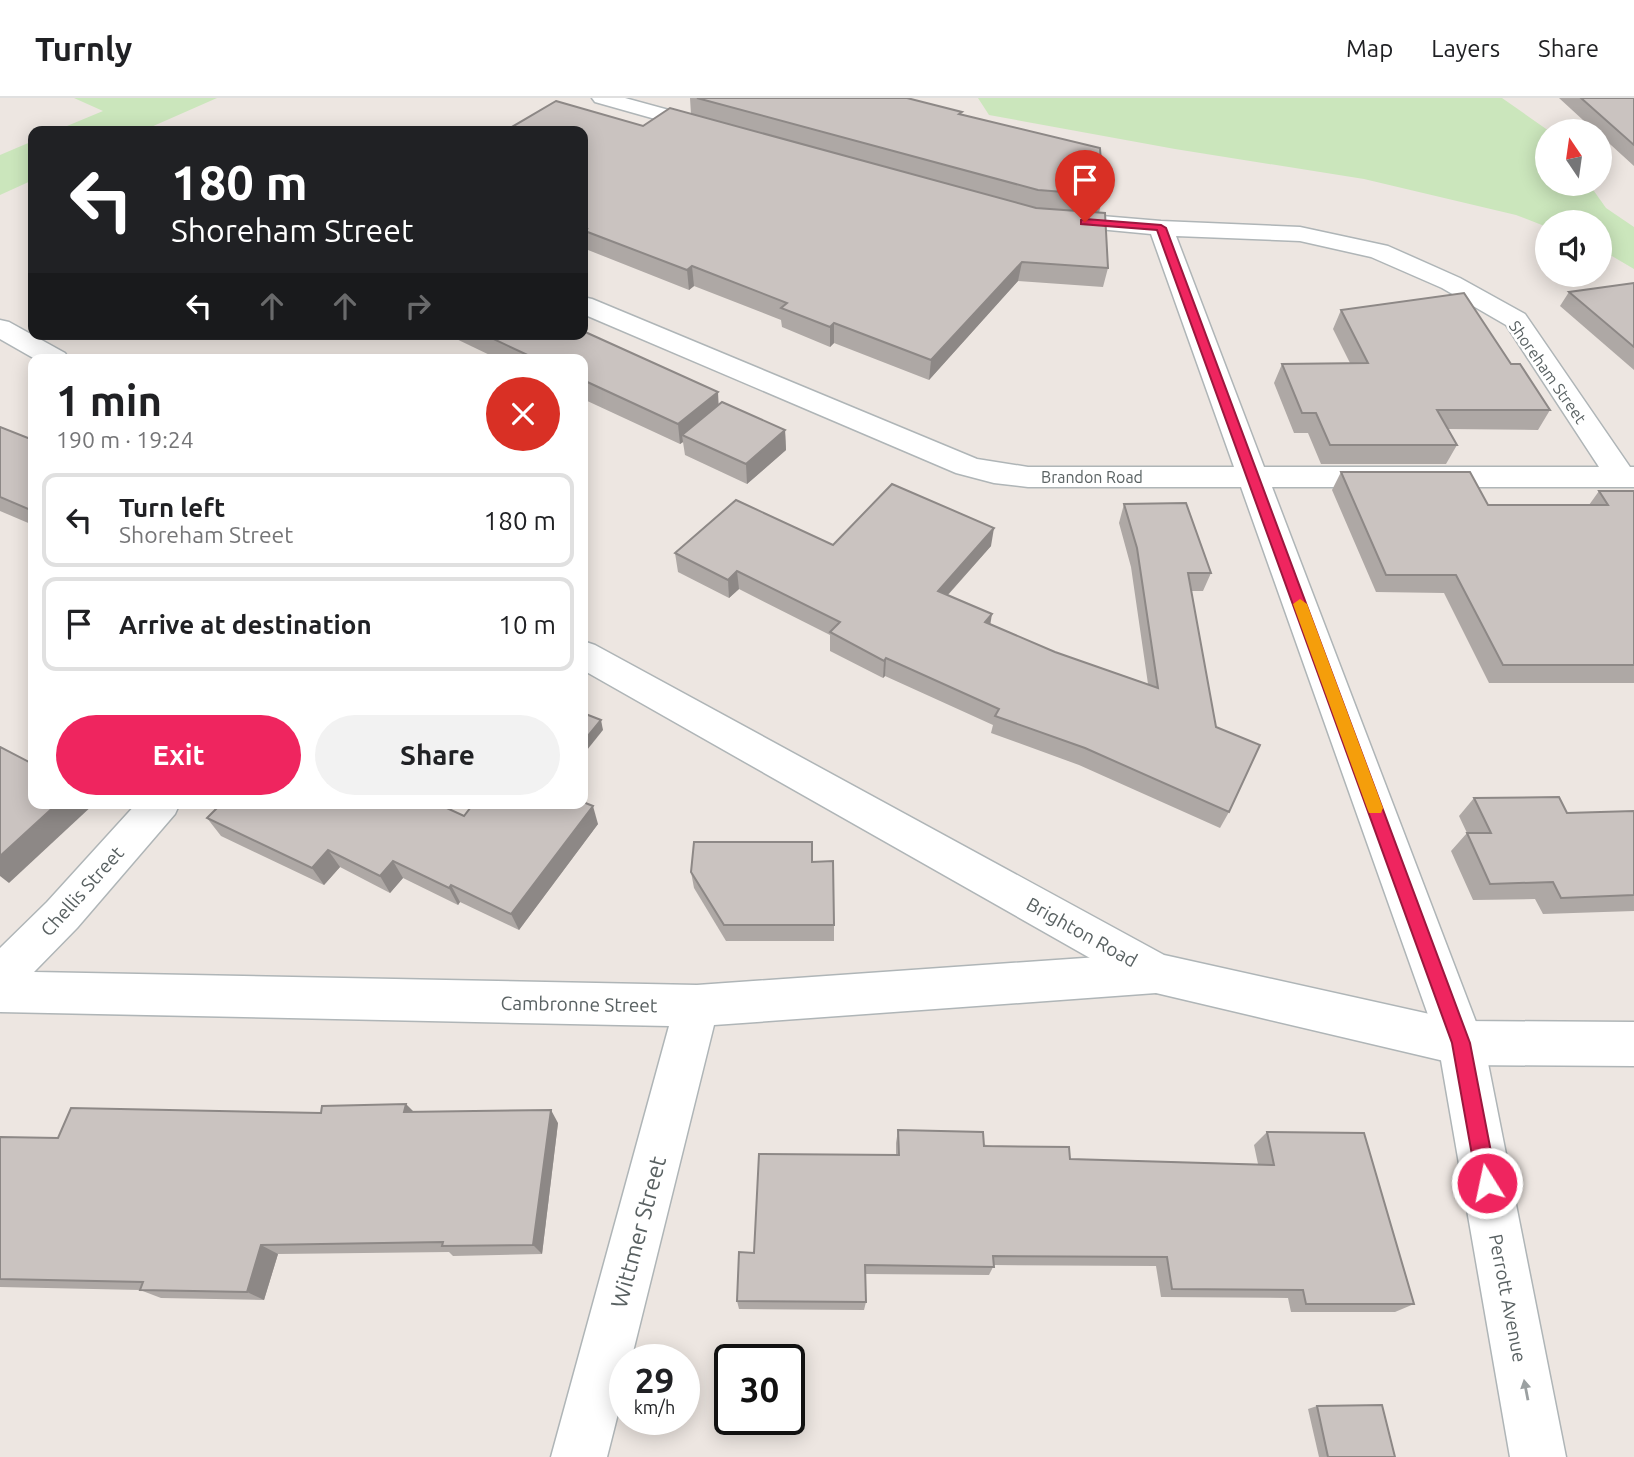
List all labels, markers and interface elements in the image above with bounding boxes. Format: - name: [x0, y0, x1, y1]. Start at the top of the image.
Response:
- text: Turnly: [35, 30, 132, 67]
- text: Map: [1346, 35, 1393, 62]
- text: Layers: [1431, 35, 1500, 62]
- text: Share: [1538, 35, 1599, 62]
- north arrow: [1535, 119, 1612, 196]
- map controls: [1535, 119, 1612, 287]
- pin: [1055, 150, 1115, 222]
- icon: left: [56, 154, 147, 245]
- text: 180 m: [171, 154, 308, 209]
- icon: arrive: [1066, 161, 1104, 199]
- button: sound: [1535, 210, 1612, 287]
- text: Shoreham Street: [171, 212, 414, 248]
- icon: left: [180, 287, 218, 325]
- icon: ahead: [253, 287, 291, 325]
- icon: ahead: [326, 287, 364, 325]
- icon: right: [399, 287, 437, 325]
- street label: Shoreham Street: [1506, 317, 1591, 427]
- text: 1 min: [56, 377, 162, 424]
- button: close: [486, 377, 560, 451]
- text: 190 m · 19:24: [56, 427, 194, 452]
- street label: Brandon Road: [1041, 468, 1143, 486]
- text: Turn left: [119, 493, 225, 522]
- icon: left: [60, 501, 98, 539]
- text: 180 m: [484, 506, 556, 535]
- text: Shoreham Street: [119, 522, 293, 547]
- icon: arrive: [60, 605, 98, 643]
- text: Arrive at destination: [119, 610, 372, 639]
- text: 10 m: [498, 610, 556, 639]
- button: Exit: [56, 715, 301, 795]
- button: Share: [315, 715, 560, 795]
- street label: Chellis Street: [36, 841, 128, 940]
- street label: Brighton Road: [1023, 893, 1141, 971]
- street label: Cambronne Street: [500, 992, 658, 1016]
- position arrow: [1450, 1146, 1524, 1220]
- street label: Wittmer Street: [606, 1153, 670, 1311]
- street label: Perrott Avenue: [1485, 1232, 1531, 1364]
- speed limit sign: 30: [714, 1344, 805, 1435]
- text: 29: [635, 1360, 674, 1400]
- one-way arrow: [1520, 1379, 1531, 1401]
- text: km/h: [634, 1397, 675, 1417]

